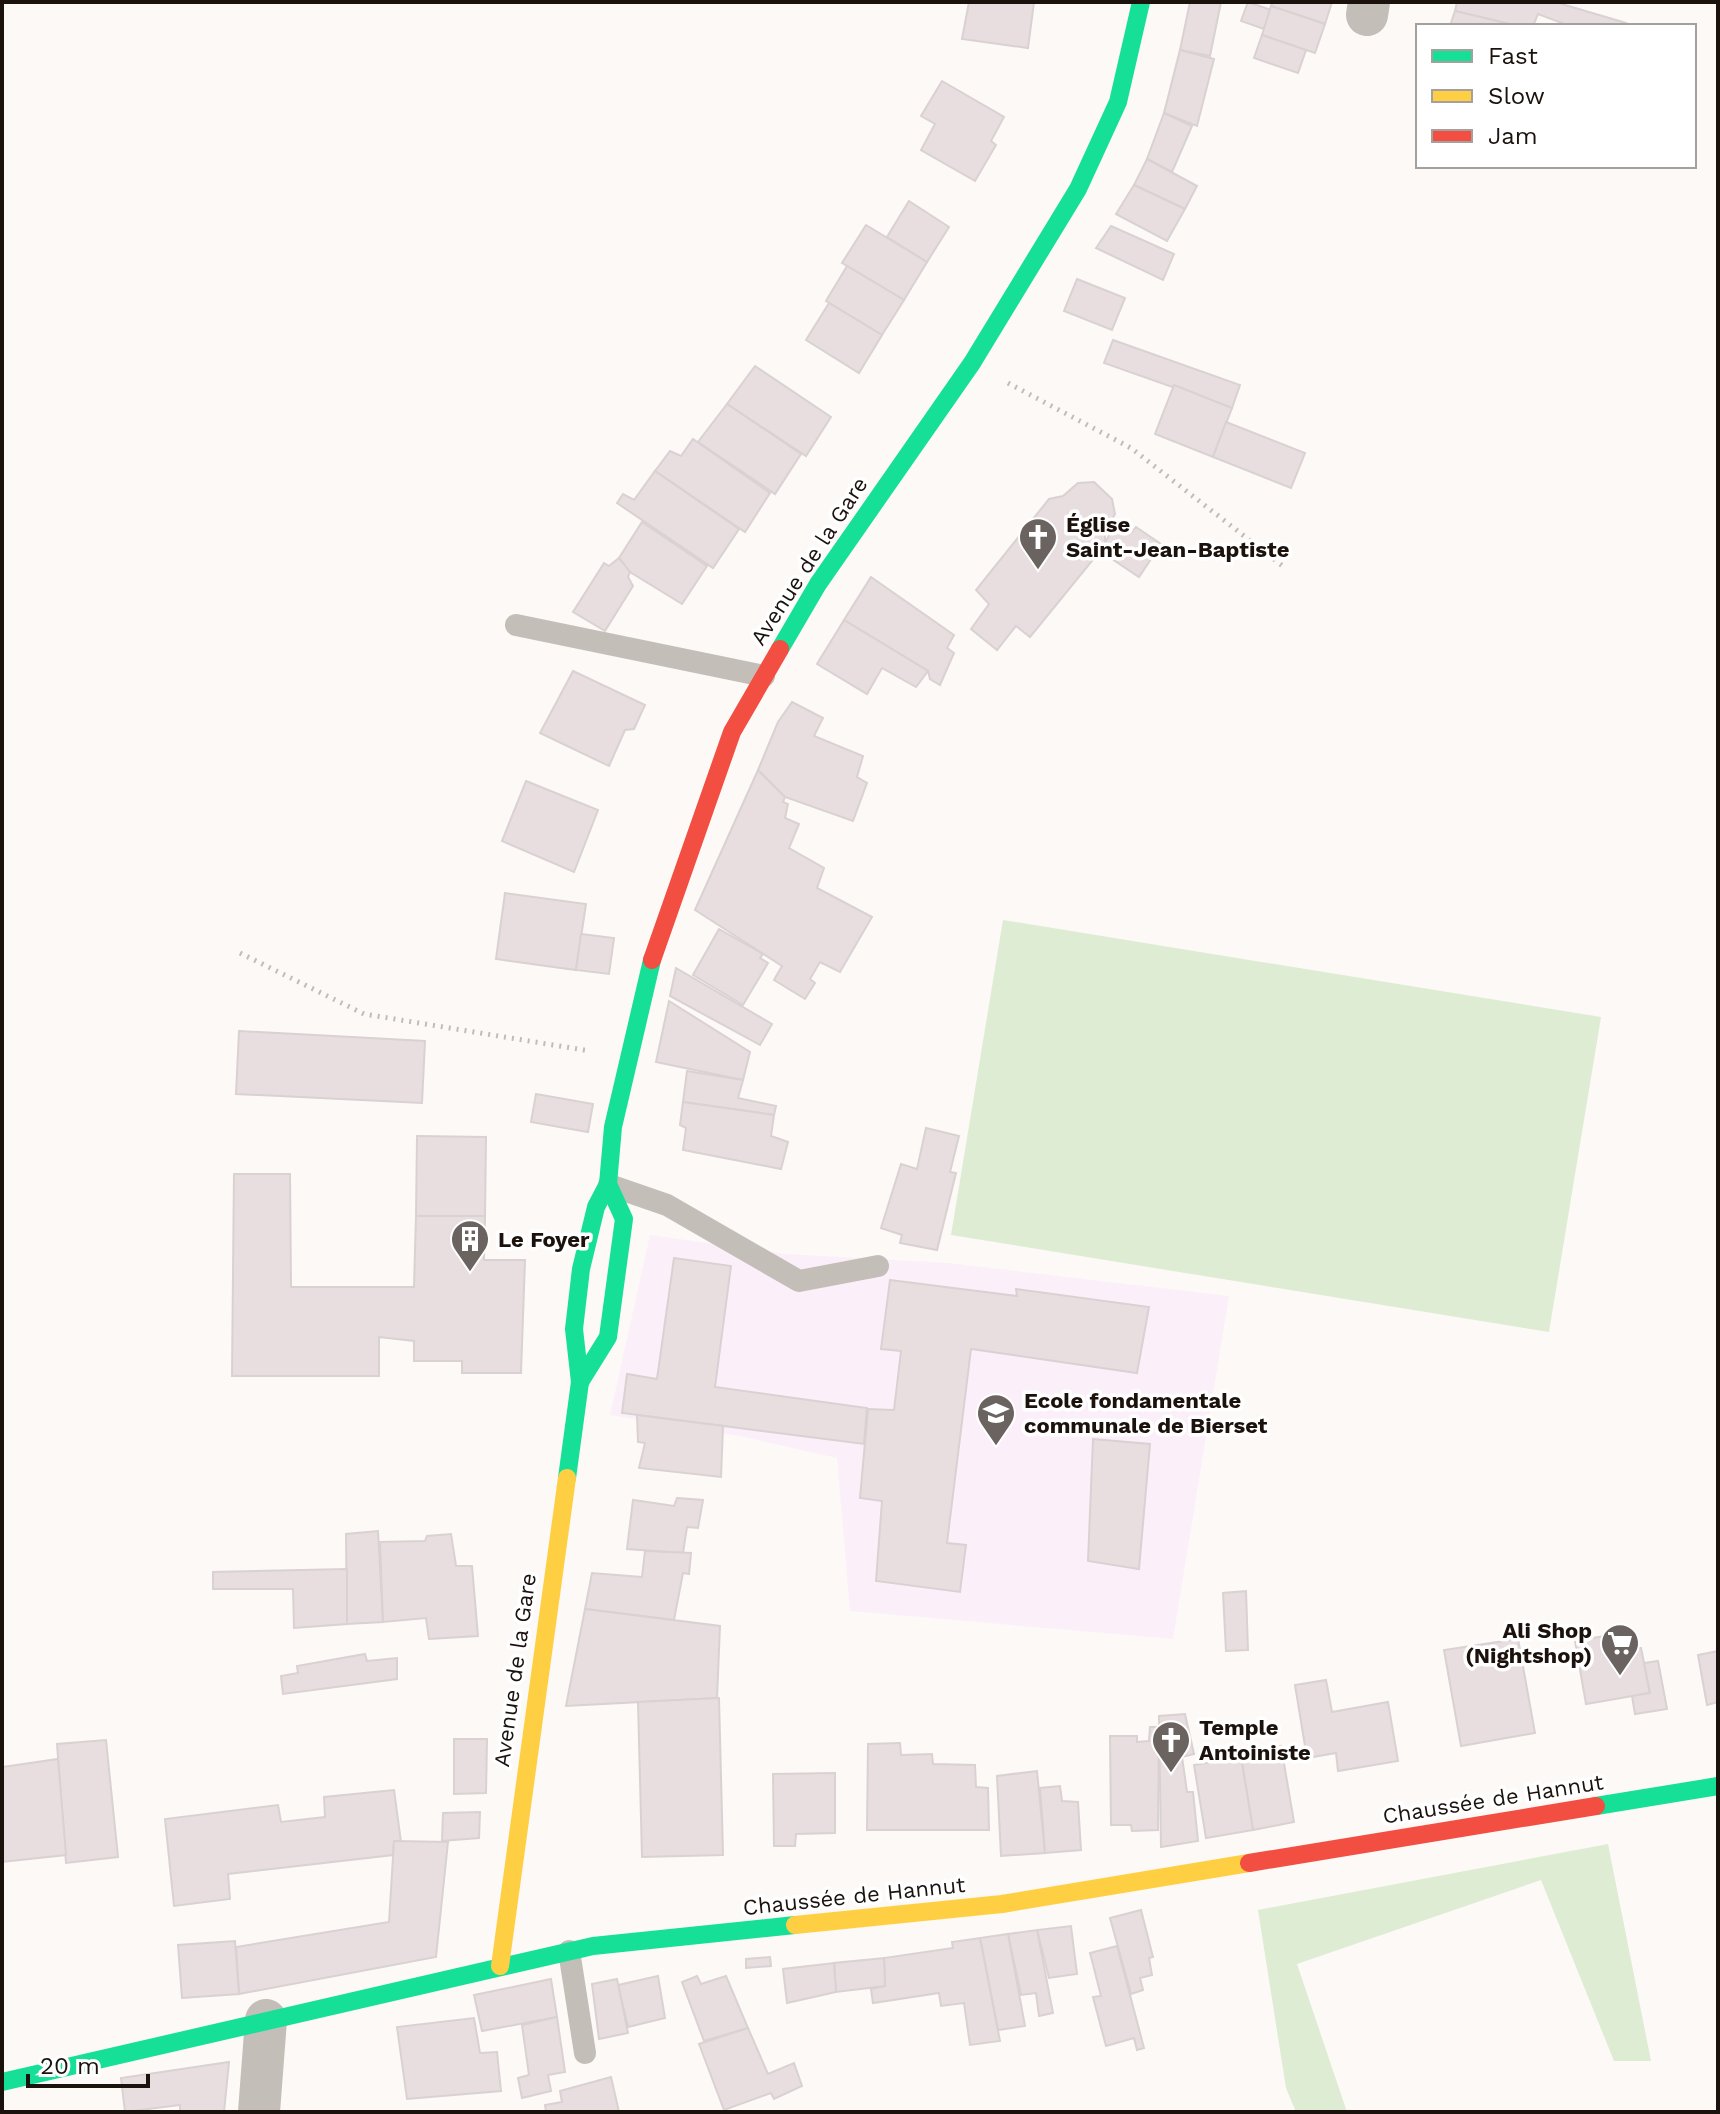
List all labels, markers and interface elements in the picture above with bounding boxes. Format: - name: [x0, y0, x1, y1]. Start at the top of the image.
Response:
- legend: [1416, 24, 1696, 168]
- text: Fast: [1488, 42, 1538, 70]
- text: Slow: [1488, 82, 1545, 110]
- text: Jam: [1488, 122, 1538, 150]
- street label: Avenue de la Gare: [745, 472, 873, 650]
- place label: Église Saint-Jean-Baptiste: [1066, 512, 1289, 562]
- church icon: Église Saint-Jean-Baptiste: [1017, 516, 1059, 571]
- building icon: Le Foyer: [449, 1218, 491, 1273]
- place label: Le Foyer: [498, 1227, 590, 1252]
- place label: Ecole fondamentale communale de Bierset: [1024, 1388, 1268, 1438]
- school or university icon: Ecole fondamentale communale de Bierset: [975, 1392, 1017, 1447]
- street label: Avenue de la Gare: [489, 1572, 541, 1768]
- place label: Ali Shop (Nightshop): [1465, 1618, 1592, 1668]
- supermarket icon: Ali Shop (Nightshop): [1599, 1622, 1641, 1677]
- place label: Temple Antoiniste: [1199, 1715, 1311, 1765]
- church icon: Temple Antoiniste: [1150, 1719, 1192, 1774]
- street label: Chaussée de Hannut: [1381, 1769, 1605, 1829]
- street label: Chaussée de Hannut: [742, 1872, 966, 1920]
- scale bar: [28, 2038, 148, 2088]
- text: 20 m: [40, 2052, 100, 2080]

